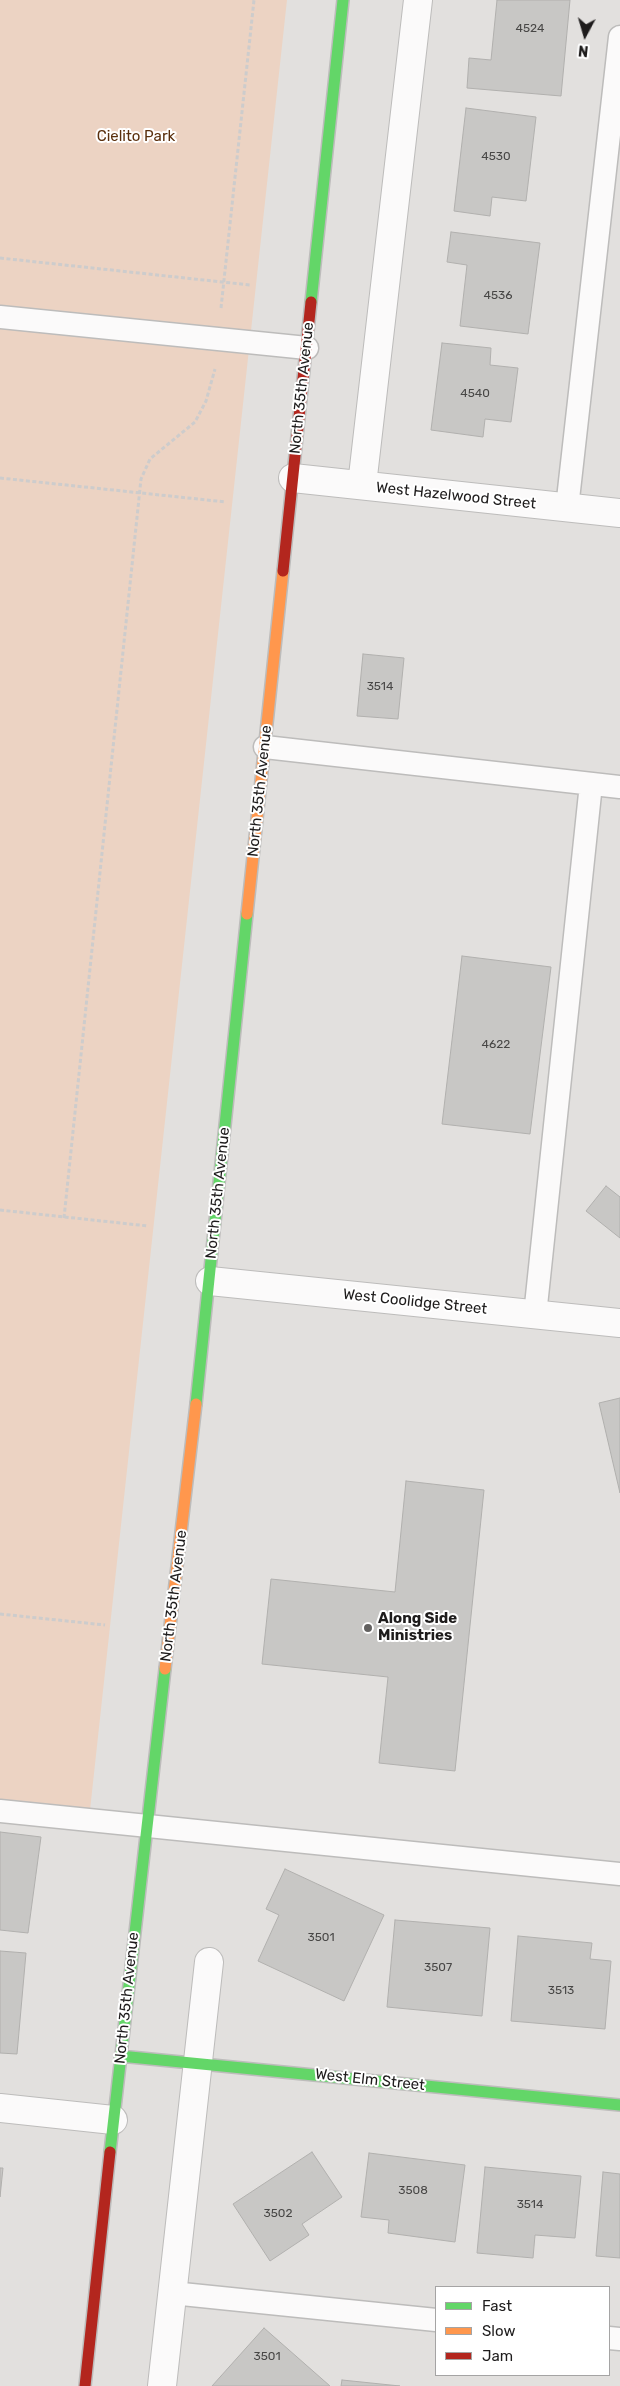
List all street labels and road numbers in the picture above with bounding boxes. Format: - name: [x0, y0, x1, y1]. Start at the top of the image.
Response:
- street label: North 35th Avenue: [286, 321, 318, 455]
- street label: West Hazelwood Street: [375, 479, 537, 513]
- street label: North 35th Avenue: [244, 724, 276, 858]
- street label: North 35th Avenue: [202, 1126, 234, 1260]
- street label: West Coolidge Street: [342, 1285, 488, 1319]
- street label: North 35th Avenue: [157, 1529, 191, 1663]
- street label: North 35th Avenue: [111, 1931, 143, 2065]
- street label: West Elm Street: [314, 2065, 426, 2095]

